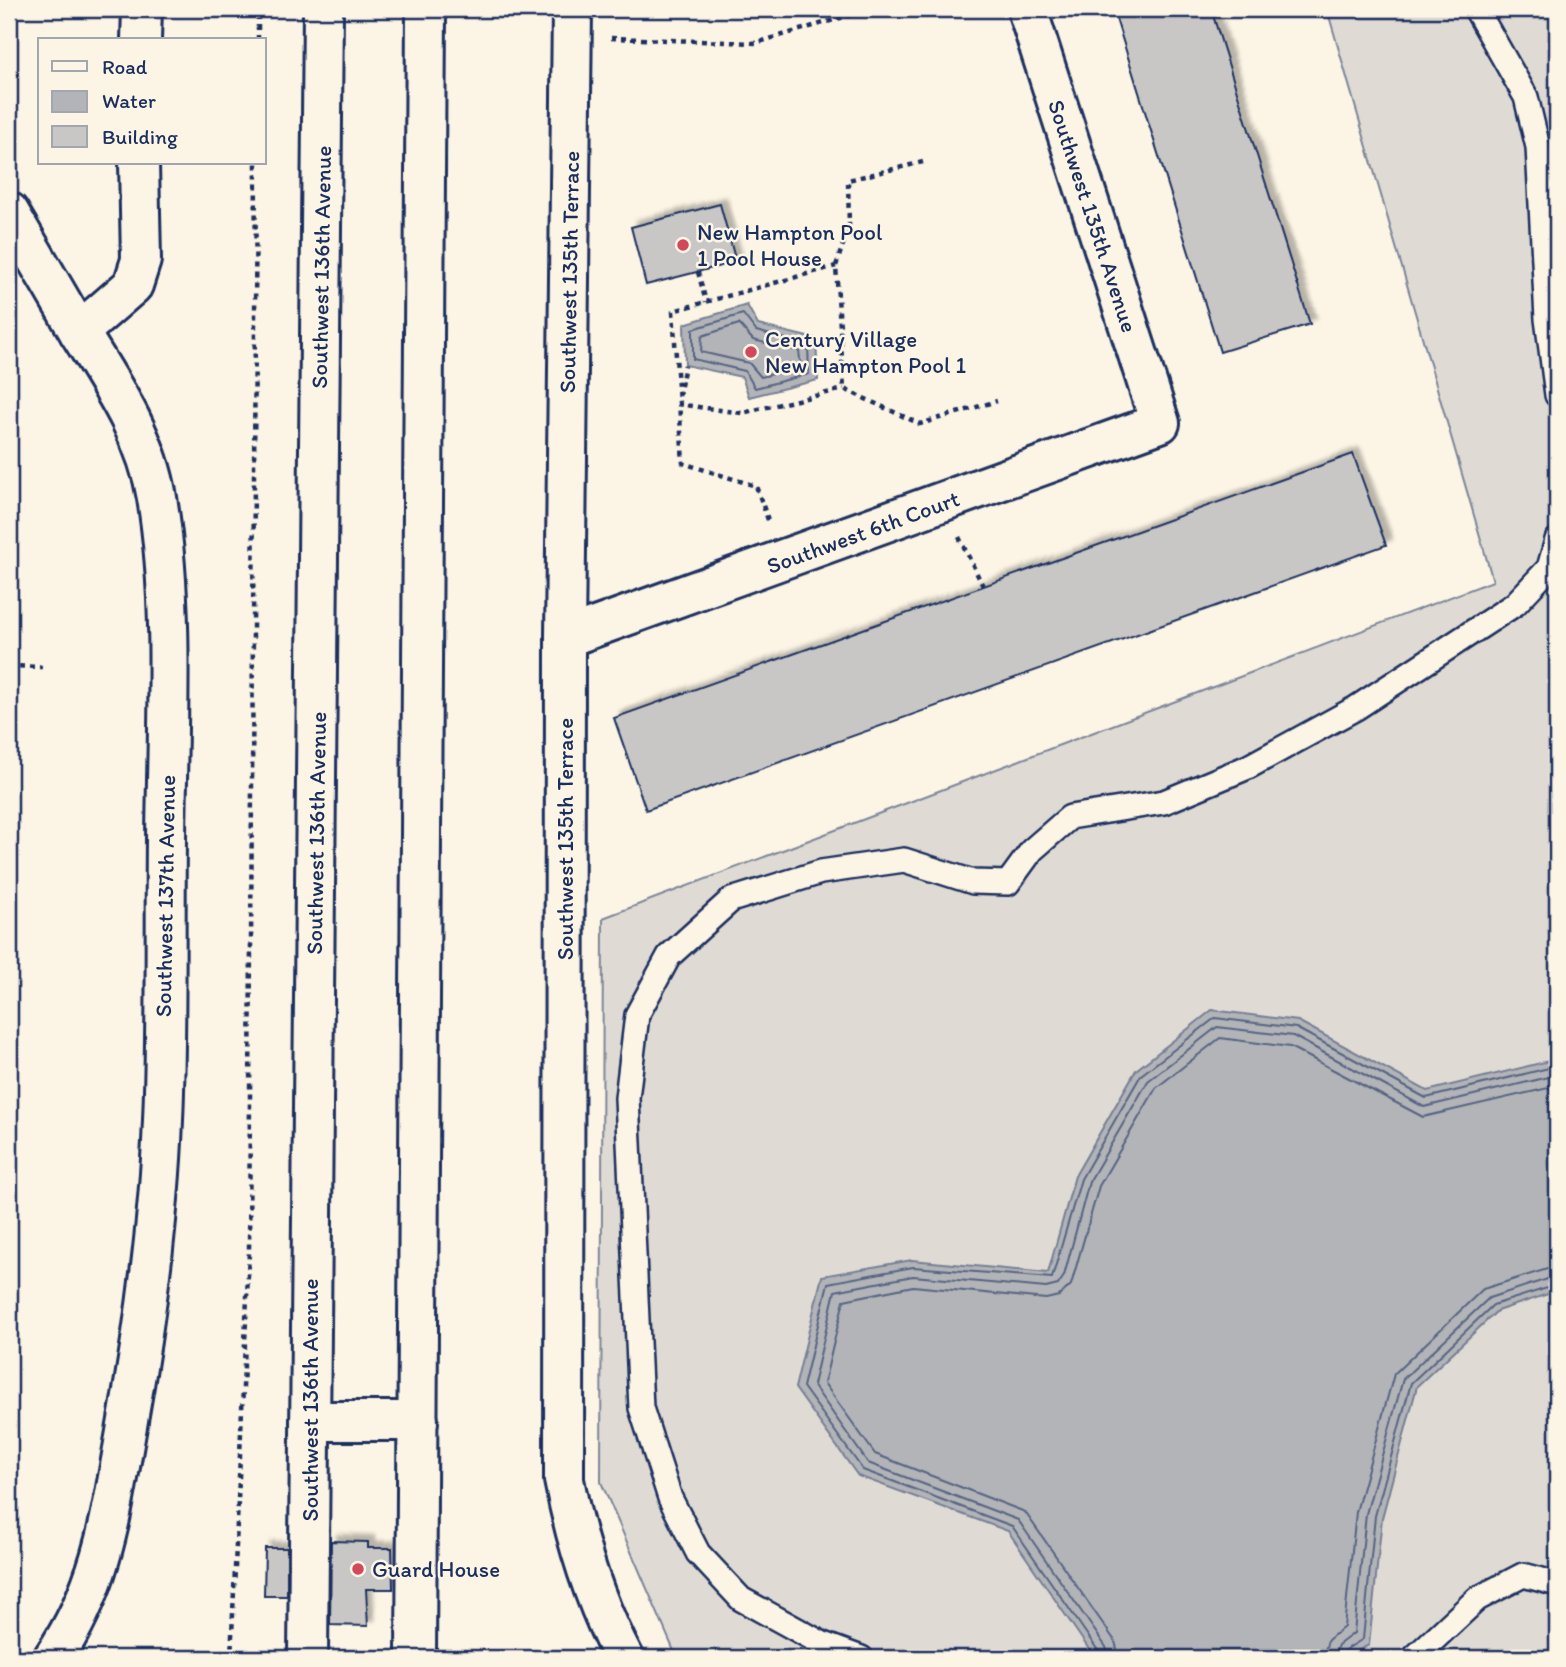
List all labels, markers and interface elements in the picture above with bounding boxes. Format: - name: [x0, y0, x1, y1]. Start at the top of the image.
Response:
- legend: [38, 38, 266, 164]
- text: Road: [102, 54, 148, 79]
- text: Water: [102, 88, 156, 113]
- street label: Southwest 135th Avenue: [1042, 96, 1144, 336]
- text: Building: [102, 124, 178, 149]
- street label: Southwest 136th Avenue: [305, 145, 337, 389]
- street label: Southwest 135th Terrace: [553, 151, 585, 393]
- place label: New Hampton Pool 1 Pool House: [697, 218, 883, 272]
- marker: New Hampton Pool 1 Pool House: [675, 237, 691, 253]
- place label: Century Village New Hampton Pool 1: [765, 325, 967, 379]
- marker: Century Village New Hampton Pool 1: [743, 344, 759, 360]
- street label: Southwest 6th Court: [763, 484, 964, 580]
- street label: Southwest 136th Avenue: [300, 711, 332, 955]
- street label: Southwest 135th Terrace: [551, 718, 579, 960]
- street label: Southwest 137th Avenue: [149, 775, 181, 1017]
- street label: Southwest 136th Avenue: [296, 1278, 324, 1522]
- place label: Guard House: [372, 1555, 500, 1583]
- marker: Guard House: [350, 1561, 366, 1577]

